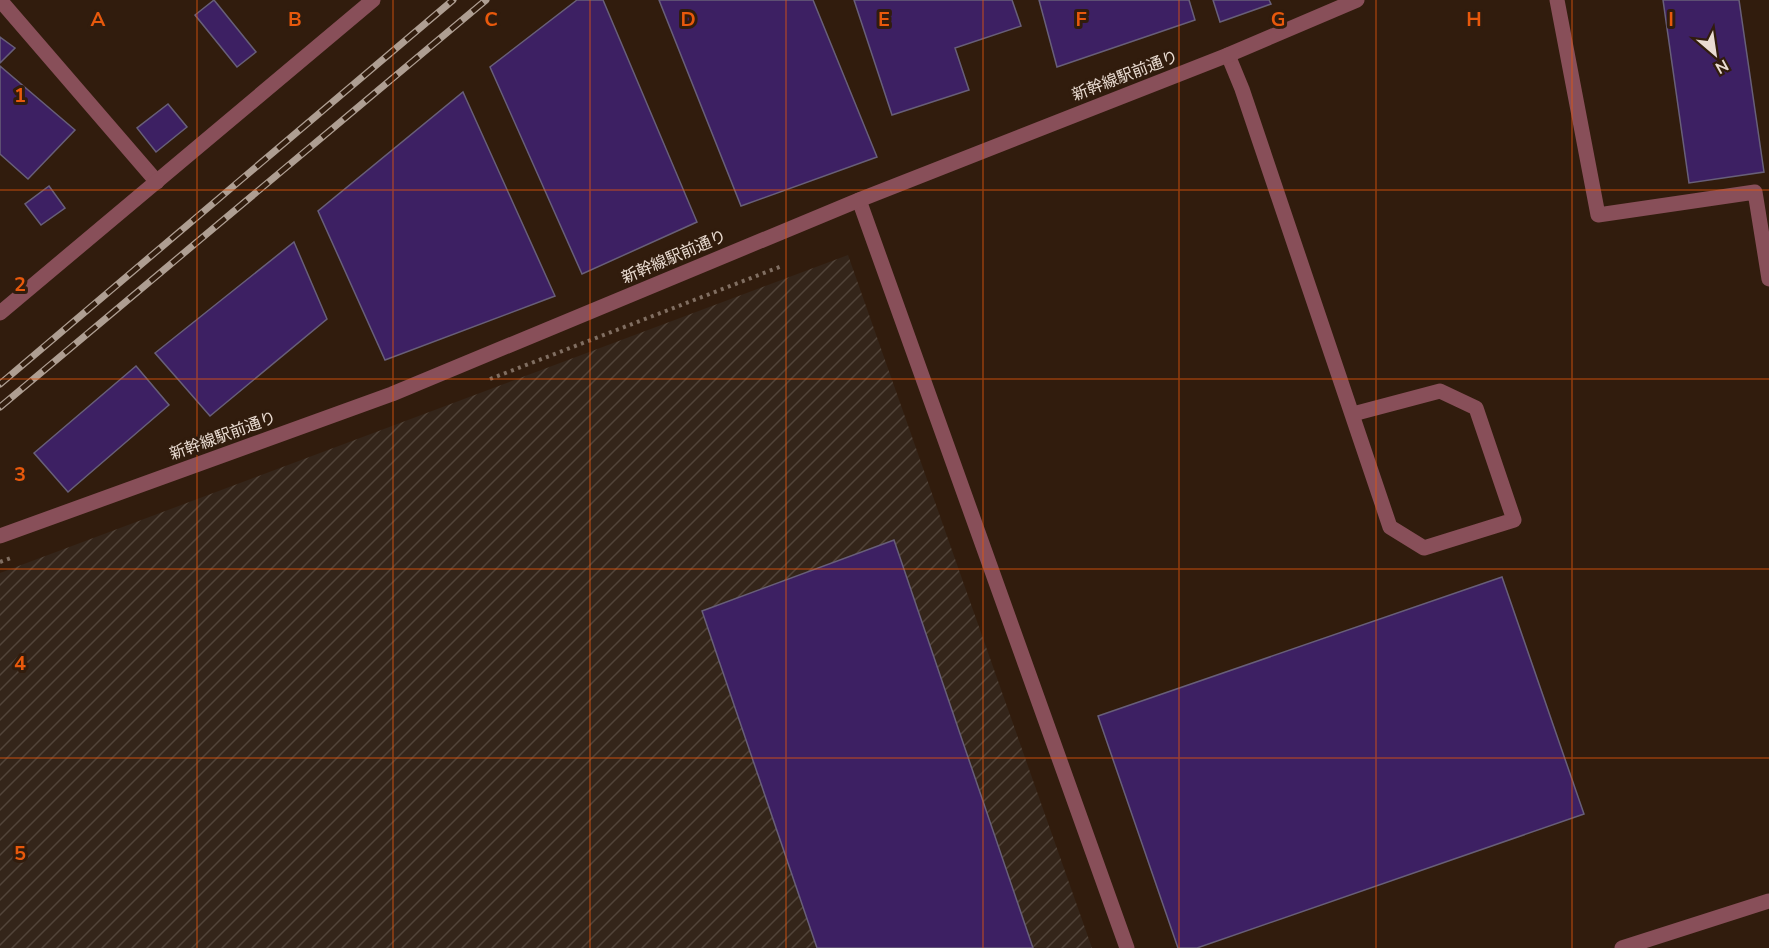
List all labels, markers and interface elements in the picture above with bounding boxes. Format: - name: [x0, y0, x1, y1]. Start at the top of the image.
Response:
- text: A: [91, 6, 106, 33]
- text: B: [288, 6, 302, 33]
- text: C: [484, 6, 498, 33]
- text: D: [680, 6, 696, 33]
- text: E: [878, 6, 890, 33]
- text: F: [1075, 6, 1087, 33]
- text: G: [1271, 6, 1285, 33]
- text: H: [1466, 6, 1482, 33]
- text: I: [1668, 6, 1674, 33]
- north arrow: [1685, 24, 1745, 84]
- street label: 新幹線駅前通り: [1069, 46, 1181, 106]
- text: N: [1711, 54, 1732, 79]
- text: 1: [14, 82, 26, 109]
- street label: 新幹線駅前通り: [618, 225, 730, 289]
- text: 2: [14, 271, 26, 298]
- street label: 新幹線駅前通り: [167, 407, 279, 465]
- text: 3: [14, 461, 26, 488]
- text: 4: [14, 650, 26, 677]
- text: 5: [14, 840, 26, 867]

